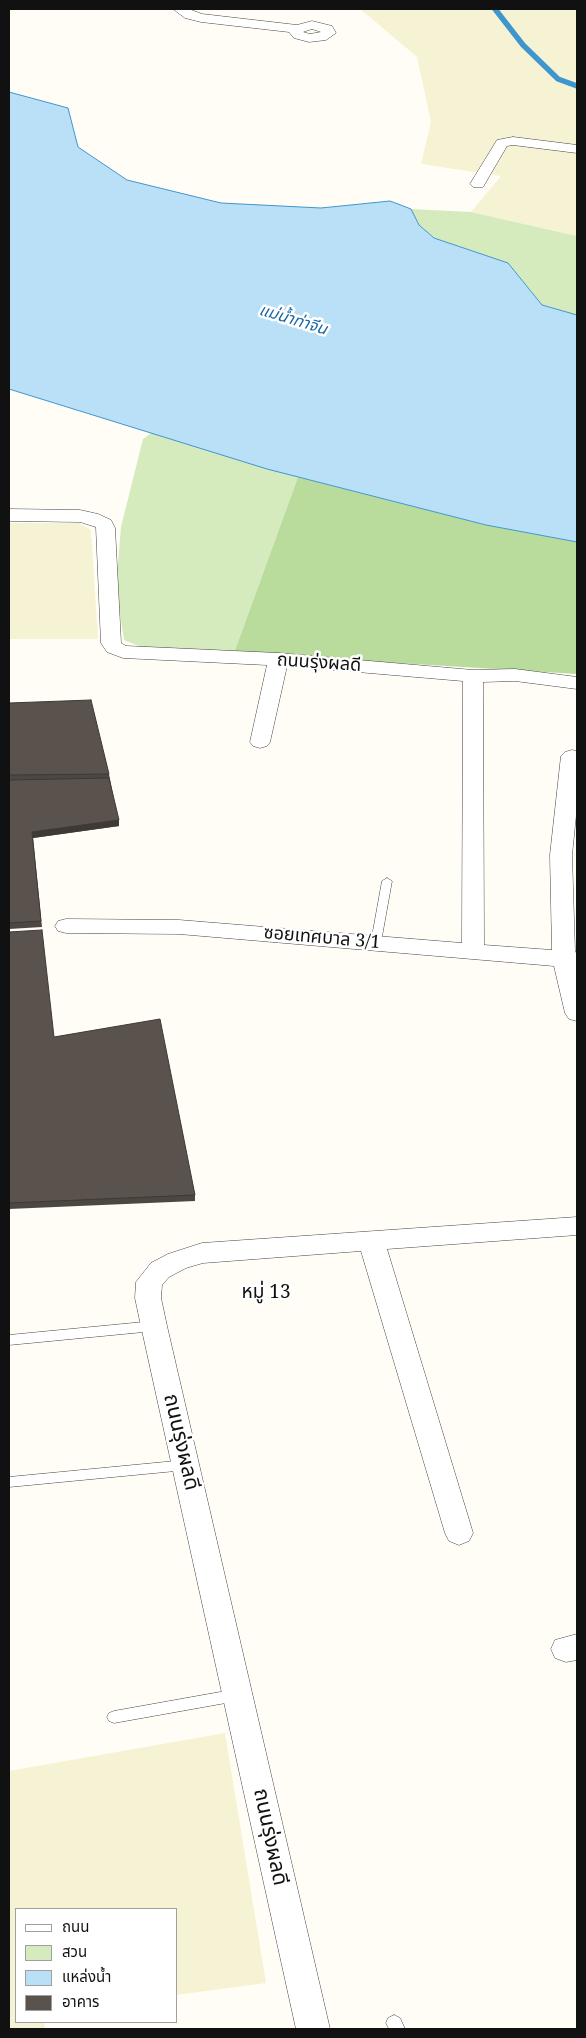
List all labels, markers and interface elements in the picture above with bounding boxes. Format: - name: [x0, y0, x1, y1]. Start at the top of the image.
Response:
- water label: แม่น้ำท่าจีน: [257, 301, 329, 339]
- street label: ถนนรุ่งผลดี: [276, 649, 362, 677]
- street label: ซอยเทศบาล 3/1: [263, 922, 381, 954]
- district label: หมู่ 13: [241, 1282, 291, 1304]
- street label: ถนนรุ่งผลดี: [158, 1391, 204, 1493]
- street label: ถนนรุ่งผลดี: [247, 1786, 293, 1888]
- legend: [15, 1908, 178, 2023]
- text: ถนน: [62, 1916, 89, 1936]
- text: สวน: [62, 1941, 87, 1961]
- text: แหล่งน้ำ: [62, 1966, 111, 1986]
- text: อาคาร: [62, 1991, 99, 2011]

